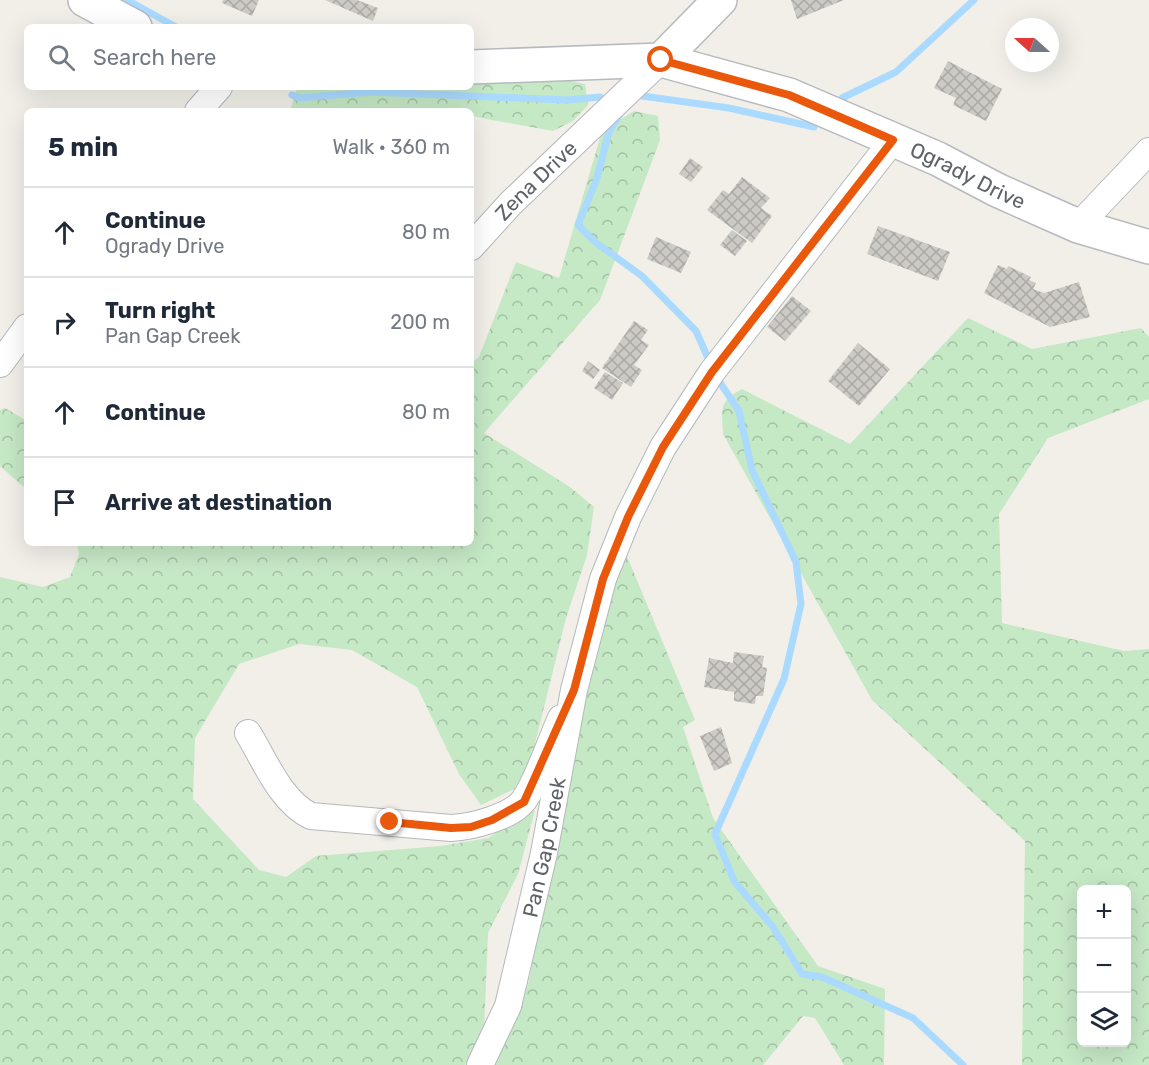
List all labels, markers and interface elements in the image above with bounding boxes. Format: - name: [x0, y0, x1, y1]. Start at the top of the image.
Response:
- north arrow: [1005, 18, 1059, 72]
- search box: [24, 24, 474, 90]
- icon: search: [45, 41, 78, 74]
- text: Search here: [93, 44, 216, 71]
- route start: [647, 46, 673, 72]
- text: 5 min: [48, 132, 118, 163]
- text: Walk · 360 m: [333, 135, 450, 159]
- street label: Zena Drive: [489, 135, 582, 225]
- street label: Ogrady Drive: [907, 136, 1030, 214]
- text: Continue: [105, 207, 206, 234]
- icon: ahead: [48, 216, 81, 249]
- text: 80 m: [402, 220, 450, 244]
- text: Ogrady Drive: [105, 234, 224, 258]
- text: Turn right: [105, 297, 215, 324]
- icon: right: [48, 306, 81, 339]
- text: 200 m: [390, 310, 450, 334]
- text: Pan Gap Creek: [105, 324, 241, 348]
- icon: ahead: [48, 396, 81, 429]
- text: Continue: [105, 399, 206, 426]
- text: 80 m: [402, 400, 450, 424]
- icon: arrive: [48, 486, 81, 519]
- text: Arrive at destination: [105, 489, 332, 516]
- street label: Pan Gap Creek: [517, 775, 570, 920]
- route end: [376, 808, 402, 834]
- map controls: [1077, 885, 1131, 1047]
- button: +: [1077, 885, 1131, 939]
- button: −: [1077, 939, 1131, 993]
- button: layers: [1077, 993, 1131, 1047]

